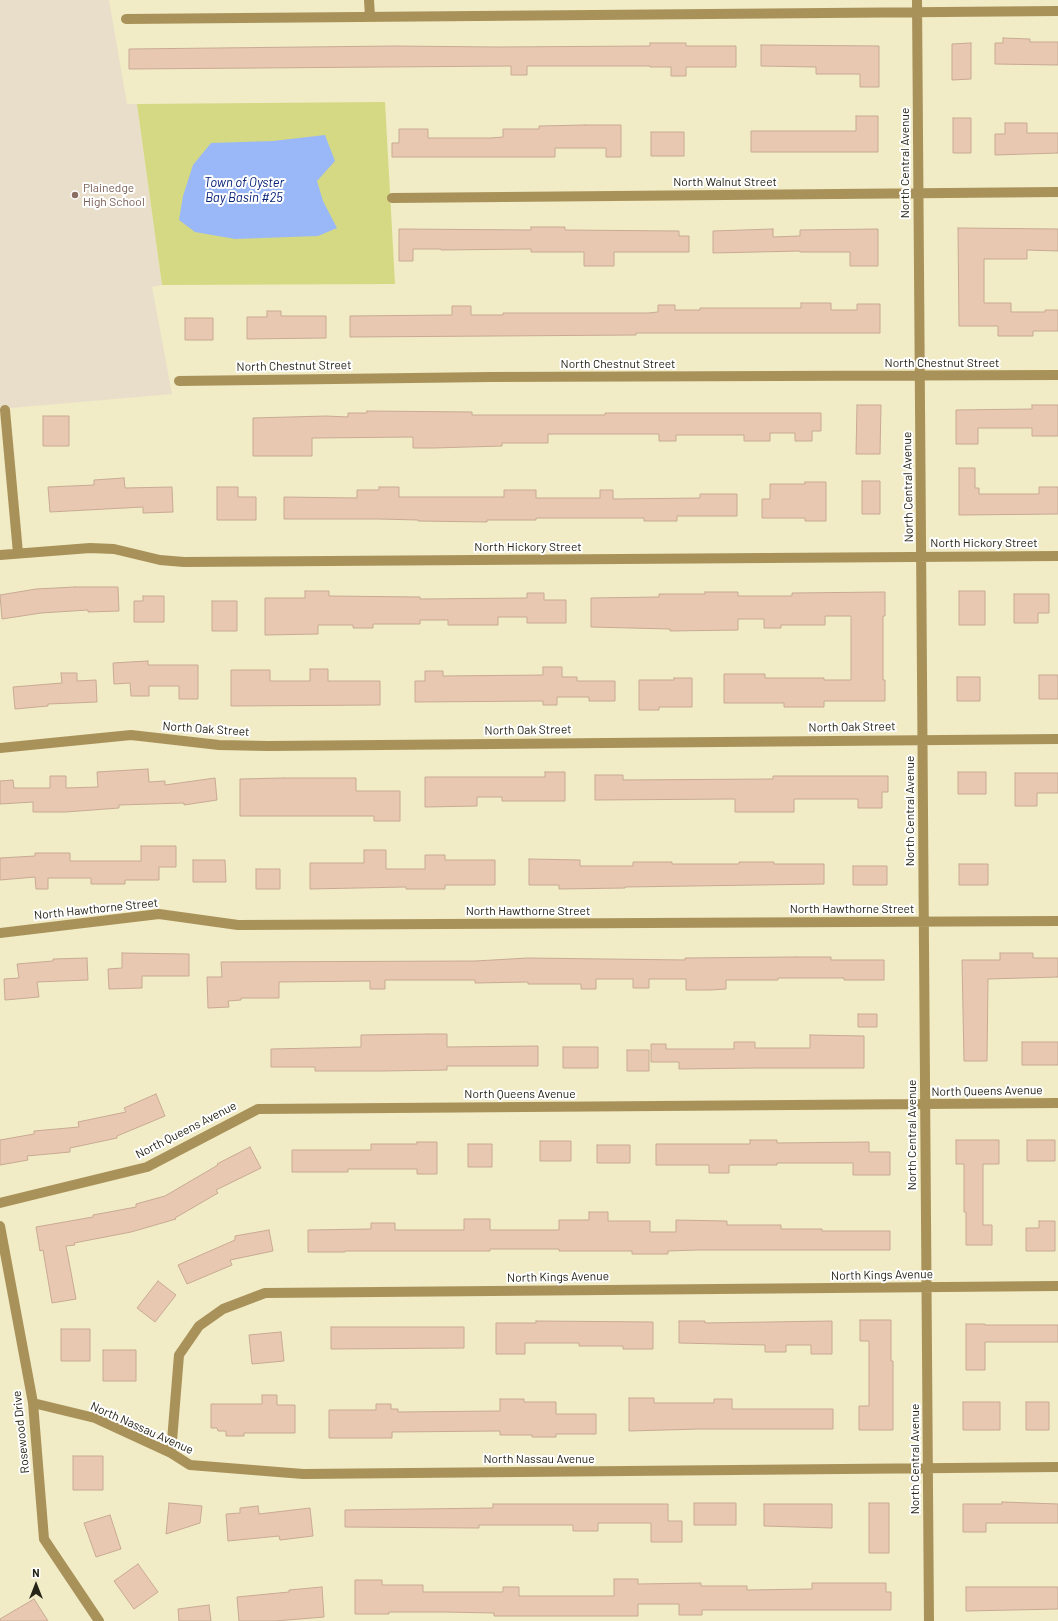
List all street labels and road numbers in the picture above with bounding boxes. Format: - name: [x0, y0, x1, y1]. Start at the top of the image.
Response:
- street label: North Central Avenue: [898, 108, 912, 218]
- street label: North Walnut Street: [673, 175, 777, 189]
- street label: North Chestnut Street: [885, 356, 999, 370]
- street label: North Chestnut Street: [561, 357, 675, 371]
- street label: North Chestnut Street: [236, 358, 352, 374]
- street label: North Central Avenue: [900, 432, 916, 542]
- street label: North Hickory Street: [930, 536, 1038, 550]
- street label: North Hickory Street: [474, 540, 582, 554]
- street label: North Oak Street: [162, 719, 250, 739]
- street label: North Oak Street: [808, 719, 896, 735]
- street label: North Oak Street: [484, 722, 572, 738]
- street label: North Central Avenue: [903, 756, 917, 866]
- street label: North Hawthorne Street: [33, 895, 159, 923]
- street label: North Hawthorne Street: [790, 902, 914, 916]
- street label: North Hawthorne Street: [466, 904, 590, 918]
- street label: North Central Avenue: [905, 1080, 919, 1190]
- street label: North Queens Avenue: [931, 1083, 1043, 1099]
- street label: North Queens Avenue: [464, 1087, 576, 1101]
- street label: North Queens Avenue: [133, 1098, 239, 1162]
- street label: North Kings Avenue: [831, 1267, 933, 1283]
- street label: North Kings Avenue: [507, 1269, 609, 1285]
- street label: Rosewood Drive: [9, 1390, 33, 1474]
- street label: North Nassau Avenue: [88, 1399, 196, 1457]
- street label: North Central Avenue: [908, 1404, 922, 1514]
- street label: North Nassau Avenue: [483, 1452, 595, 1466]

